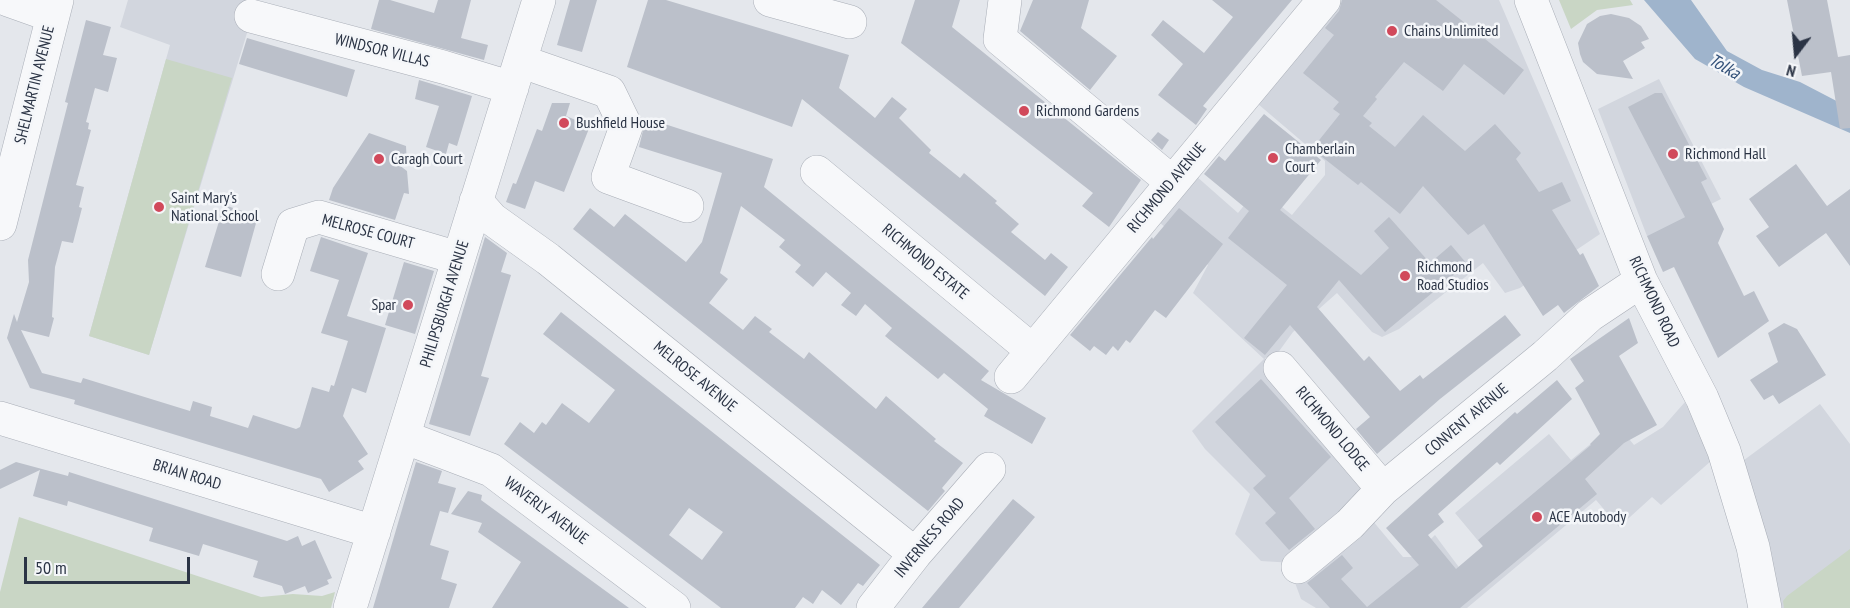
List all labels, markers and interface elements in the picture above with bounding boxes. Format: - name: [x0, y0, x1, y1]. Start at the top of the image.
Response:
- place label: Chains Unlimited: [1404, 21, 1498, 41]
- street label: SHELMARTIN AVENUE: [11, 24, 59, 146]
- marker: Chains Unlimited: [1385, 24, 1399, 38]
- north arrow: [1766, 24, 1826, 84]
- street label: WINDSOR VILLAS: [333, 30, 431, 72]
- water label: Tolka: [1705, 50, 1743, 84]
- text: N: [1784, 61, 1798, 82]
- place label: Richmond Gardens: [1036, 101, 1139, 121]
- marker: Richmond Gardens: [1017, 104, 1031, 118]
- place label: Bushfield House: [576, 113, 665, 133]
- marker: Bushfield House: [557, 116, 571, 130]
- street label: RICHMOND AVENUE: [1124, 139, 1210, 237]
- place label: Chamberlain Court: [1285, 139, 1355, 177]
- place label: Richmond Hall: [1685, 144, 1766, 164]
- marker: Richmond Hall: [1666, 147, 1680, 161]
- place label: Caragh Court: [391, 149, 463, 169]
- marker: Chamberlain Court: [1266, 151, 1280, 165]
- marker: Caragh Court: [372, 152, 386, 166]
- place label: Saint Mary's National School: [171, 188, 258, 226]
- marker: Saint Mary's National School: [152, 200, 166, 214]
- street label: MELROSE COURT: [320, 210, 416, 254]
- street label: RICHMOND ESTATE: [878, 220, 972, 304]
- street label: PHILIPSBURGH AVENUE: [417, 238, 473, 370]
- street label: RICHMOND ROAD: [1625, 253, 1683, 351]
- place label: Richmond Road Studios: [1417, 257, 1489, 295]
- marker: Richmond Road Studios: [1398, 269, 1412, 283]
- place label: Spar: [371, 295, 396, 315]
- marker: Spar: [401, 298, 415, 312]
- street label: MELROSE AVENUE: [649, 337, 741, 417]
- street label: CONVENT AVENUE: [1421, 380, 1513, 460]
- street label: RICHMOND LODGE: [1291, 383, 1373, 475]
- street label: BRIAN ROAD: [151, 456, 223, 494]
- street label: WAVERLY AVENUE: [500, 473, 592, 549]
- street label: INVERNESS ROAD: [891, 494, 969, 582]
- place label: ACE Autobody: [1549, 507, 1626, 527]
- marker: ACE Autobody: [1530, 510, 1544, 524]
- scale bar: [27, 545, 194, 583]
- text: 50 m: [35, 556, 67, 579]

